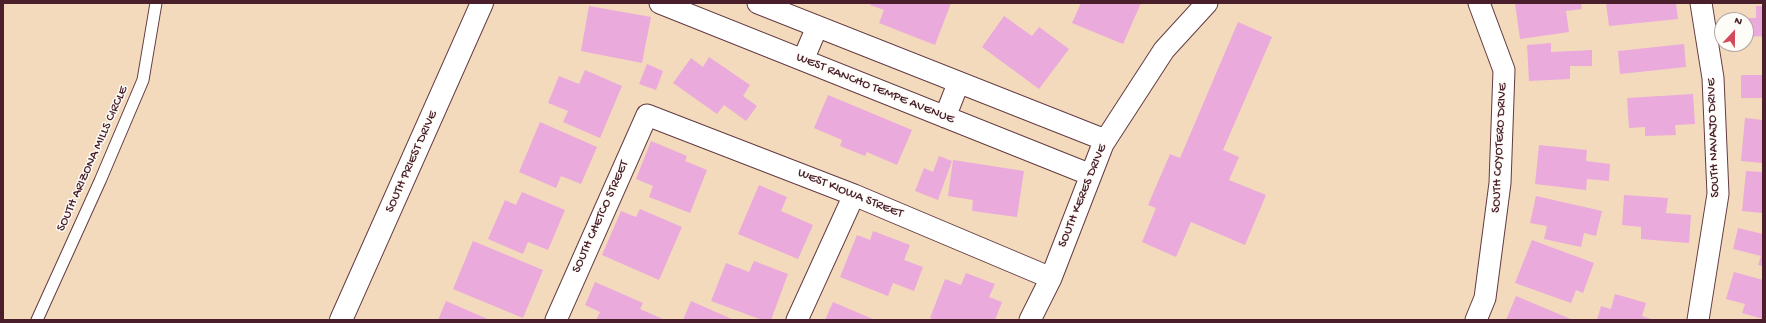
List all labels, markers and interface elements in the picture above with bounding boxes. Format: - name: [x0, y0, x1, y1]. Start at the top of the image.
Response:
- north arrow: [1714, 12, 1754, 52]
- text: N: [1733, 15, 1744, 29]
- street label: WEST RANCHO TEMPE AVENUE: [794, 50, 956, 128]
- street label: SOUTH NAVAJO DRIVE: [1704, 78, 1724, 198]
- street label: SOUTH COYOTERO DRIVE: [1489, 83, 1511, 213]
- street label: SOUTH ARIZONA MILLS CIRCLE: [54, 84, 132, 234]
- street label: SOUTH PRIEST DRIVE: [383, 109, 441, 215]
- street label: SOUTH KERES DRIVE: [1055, 142, 1111, 250]
- street label: SOUTH CHETCO STREET: [569, 158, 633, 276]
- street label: WEST KIOWA STREET: [795, 166, 905, 222]

